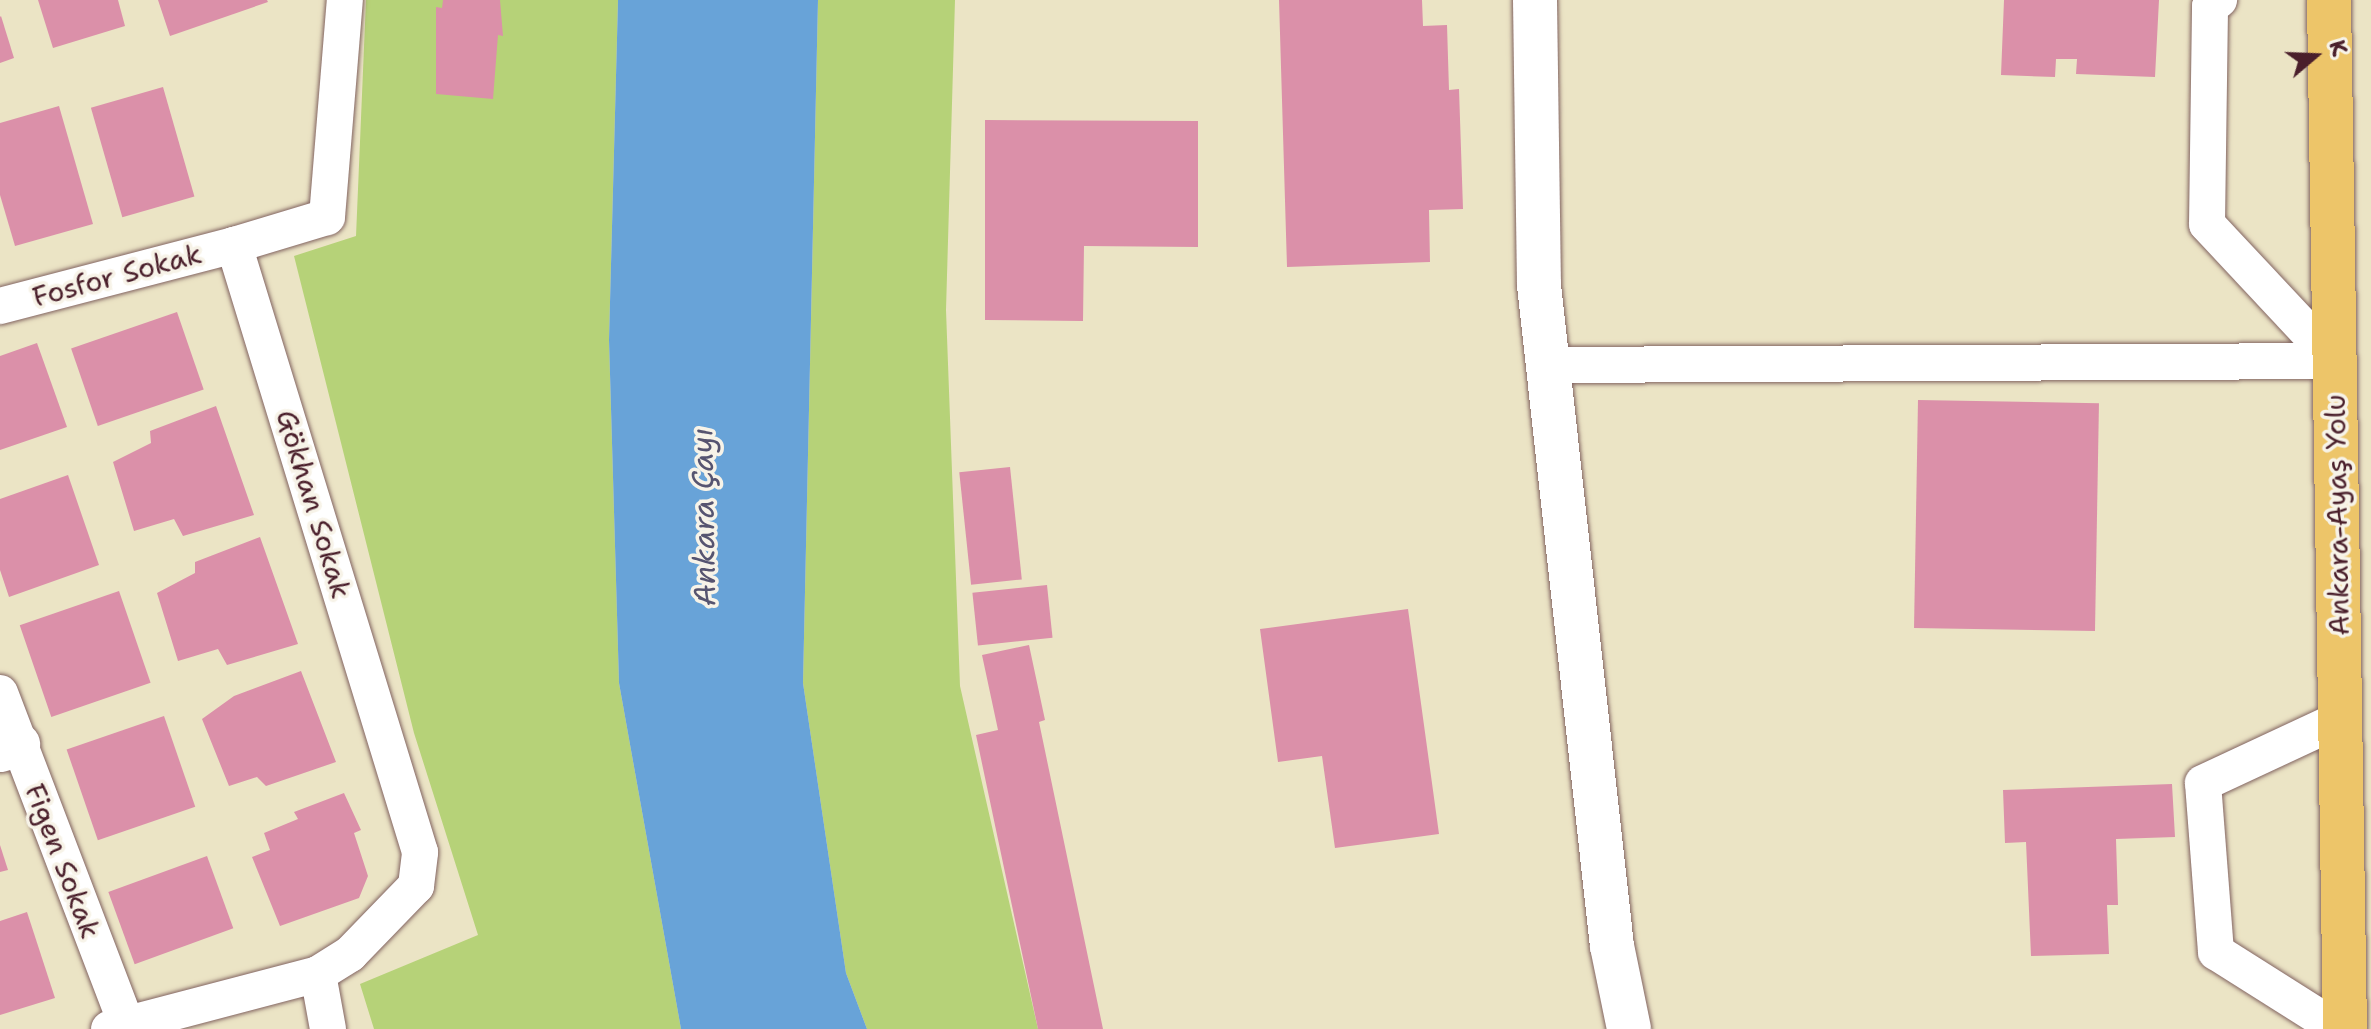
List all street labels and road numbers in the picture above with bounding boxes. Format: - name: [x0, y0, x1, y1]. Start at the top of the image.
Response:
- street label: Fosfor Sokak: [29, 236, 205, 314]
- street label: Ankara-Ayaş Yolu: [2318, 394, 2356, 636]
- street label: Gökhan Sokak: [269, 406, 359, 602]
- street label: Figen Sokak: [18, 779, 108, 943]

